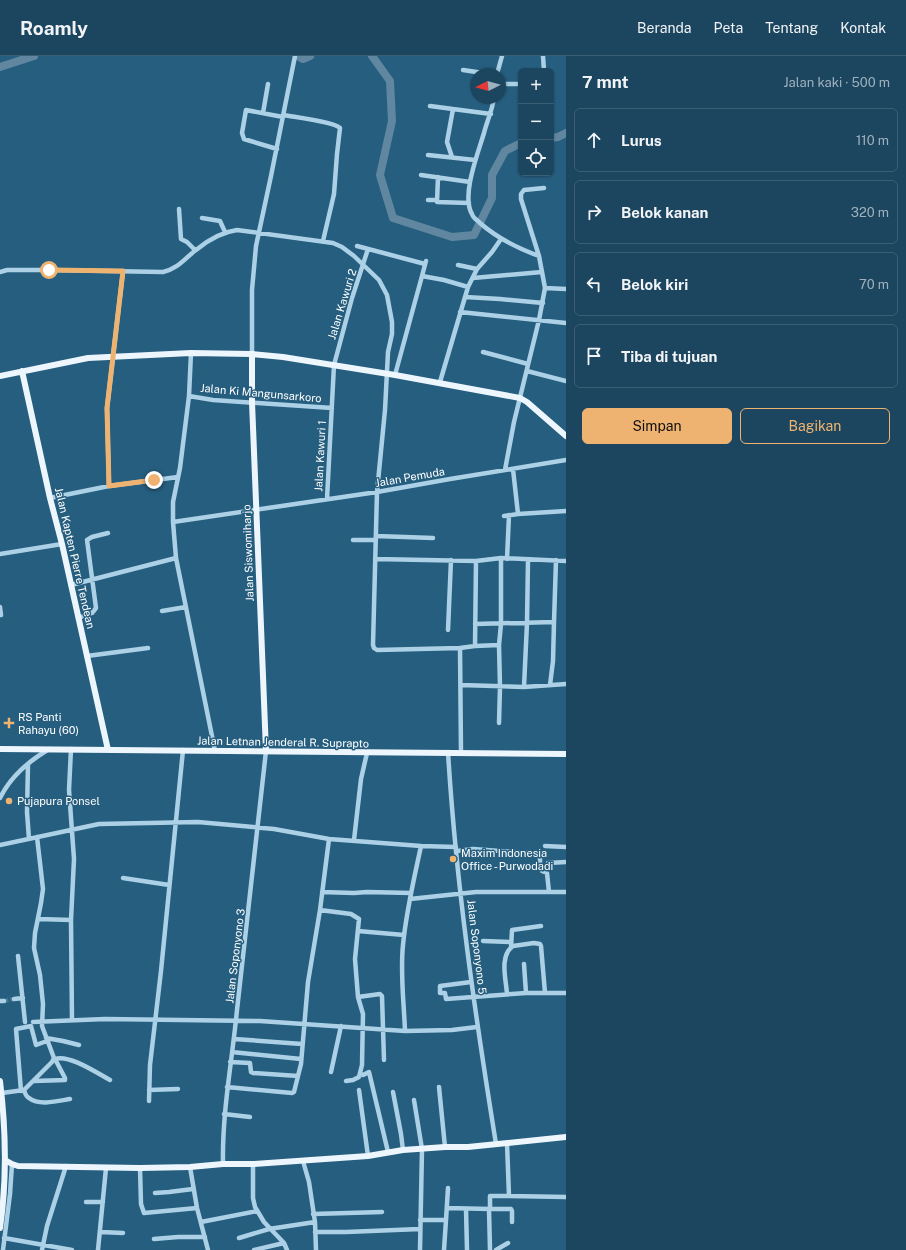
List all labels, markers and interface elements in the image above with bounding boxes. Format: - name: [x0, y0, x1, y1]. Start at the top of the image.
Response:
- text: Roamly: [20, 17, 88, 39]
- text: Beranda: [637, 20, 692, 36]
- text: Peta: [714, 20, 743, 36]
- text: Tentang: [765, 20, 818, 36]
- text: Kontak: [840, 20, 886, 36]
- north arrow: [470, 68, 506, 104]
- map controls: [518, 68, 554, 176]
- button: +: [518, 68, 554, 104]
- text: 7 mnt: [582, 72, 629, 92]
- text: Jalan kaki · 500 m: [783, 75, 890, 90]
- button: −: [518, 104, 554, 140]
- icon: ahead: [583, 129, 605, 151]
- text: Lurus: [621, 132, 662, 149]
- text: 110 m: [856, 133, 889, 148]
- button: locate: [518, 140, 554, 176]
- icon: right: [583, 201, 605, 223]
- text: Belok kanan: [621, 204, 708, 221]
- text: 320 m: [851, 205, 889, 220]
- route start: [40, 261, 58, 279]
- street label: Jalan Kawuri 2: [326, 267, 359, 341]
- icon: left: [583, 273, 605, 295]
- text: Belok kiri: [621, 276, 688, 293]
- text: 70 m: [859, 277, 889, 292]
- icon: arrive: [583, 345, 605, 367]
- text: Tiba di tujuan: [621, 348, 717, 365]
- street label: Jalan Ki Mangunsarkoro: [200, 382, 322, 404]
- button: Simpan: [582, 408, 732, 444]
- button: Bagikan: [740, 408, 890, 444]
- street label: Jalan Kawuri 1: [312, 420, 328, 492]
- street label: Jalan Pemuda: [374, 465, 446, 489]
- route end: [145, 471, 163, 489]
- street label: Jalan Kapten Pierre Tendean: [53, 486, 97, 630]
- street label: Jalan Siswomiharjo: [240, 504, 256, 602]
- place label: RS Panti Rahayu (60): [18, 711, 79, 736]
- marker: RS Panti Rahayu (60): [3, 717, 15, 729]
- street label: Jalan Letnan Jenderal R. Suprapto: [197, 734, 369, 750]
- place label: Pujapura Ponsel: [17, 795, 100, 807]
- marker: Pujapura Ponsel: [4, 796, 14, 806]
- place label: Maxim Indonesia Office - Purwodadi: [461, 847, 553, 872]
- marker: Maxim Indonesia Office - Purwodadi: [448, 854, 458, 864]
- street label: Jalan Soponyono 5: [465, 899, 489, 995]
- street label: Jalan Soponyono 3: [223, 908, 247, 1004]

